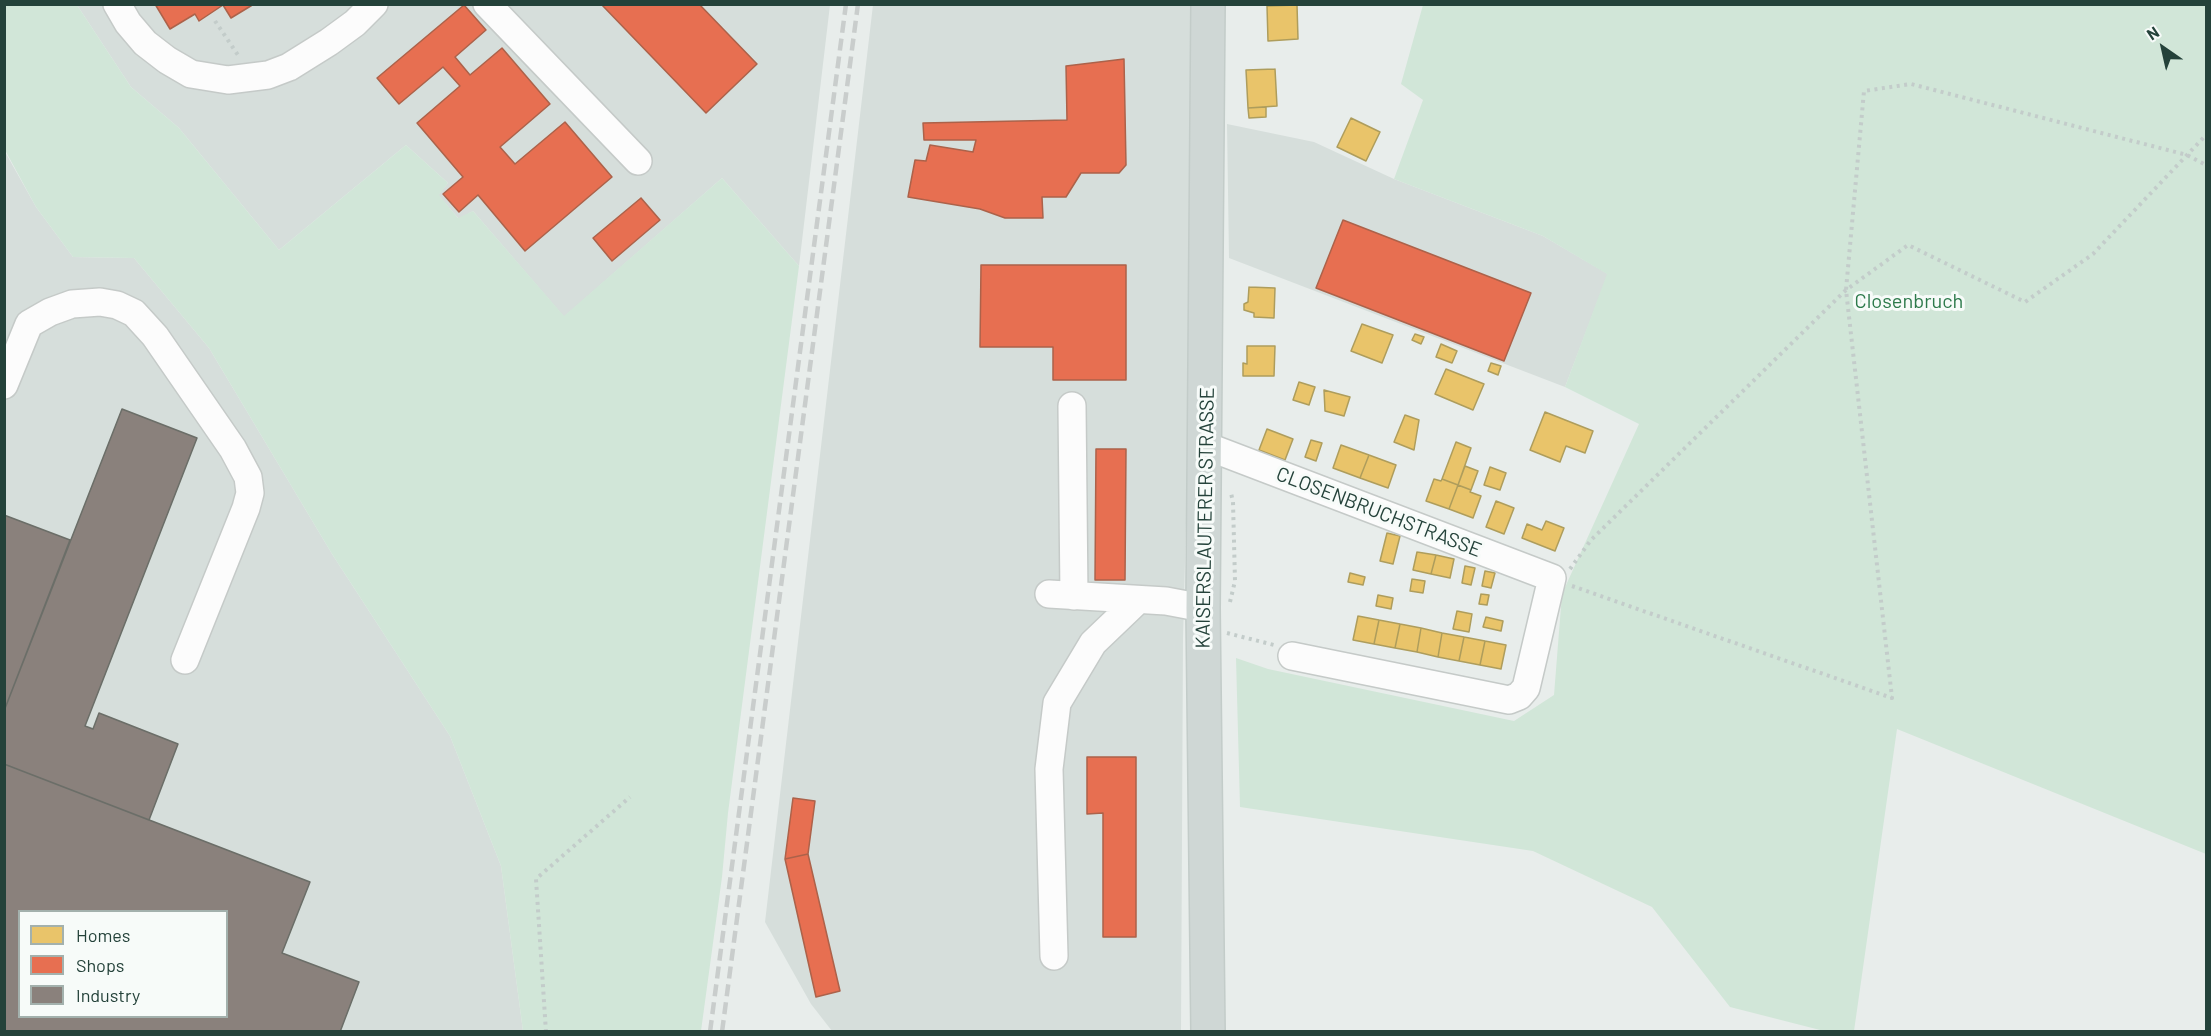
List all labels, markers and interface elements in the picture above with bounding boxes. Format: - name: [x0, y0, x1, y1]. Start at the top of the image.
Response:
- north arrow: [2133, 18, 2193, 78]
- text: N: [2143, 22, 2162, 44]
- park label: Closenbruch: [1855, 289, 1963, 313]
- street label: KAISERSLAUTERER STRASSE: [1191, 387, 1219, 649]
- street label: CLOSENBRUCHSTRASSE: [1273, 462, 1485, 562]
- legend: [18, 910, 228, 1018]
- text: Homes: [76, 924, 130, 946]
- text: Shops: [76, 954, 125, 976]
- text: Industry: [76, 984, 140, 1006]

